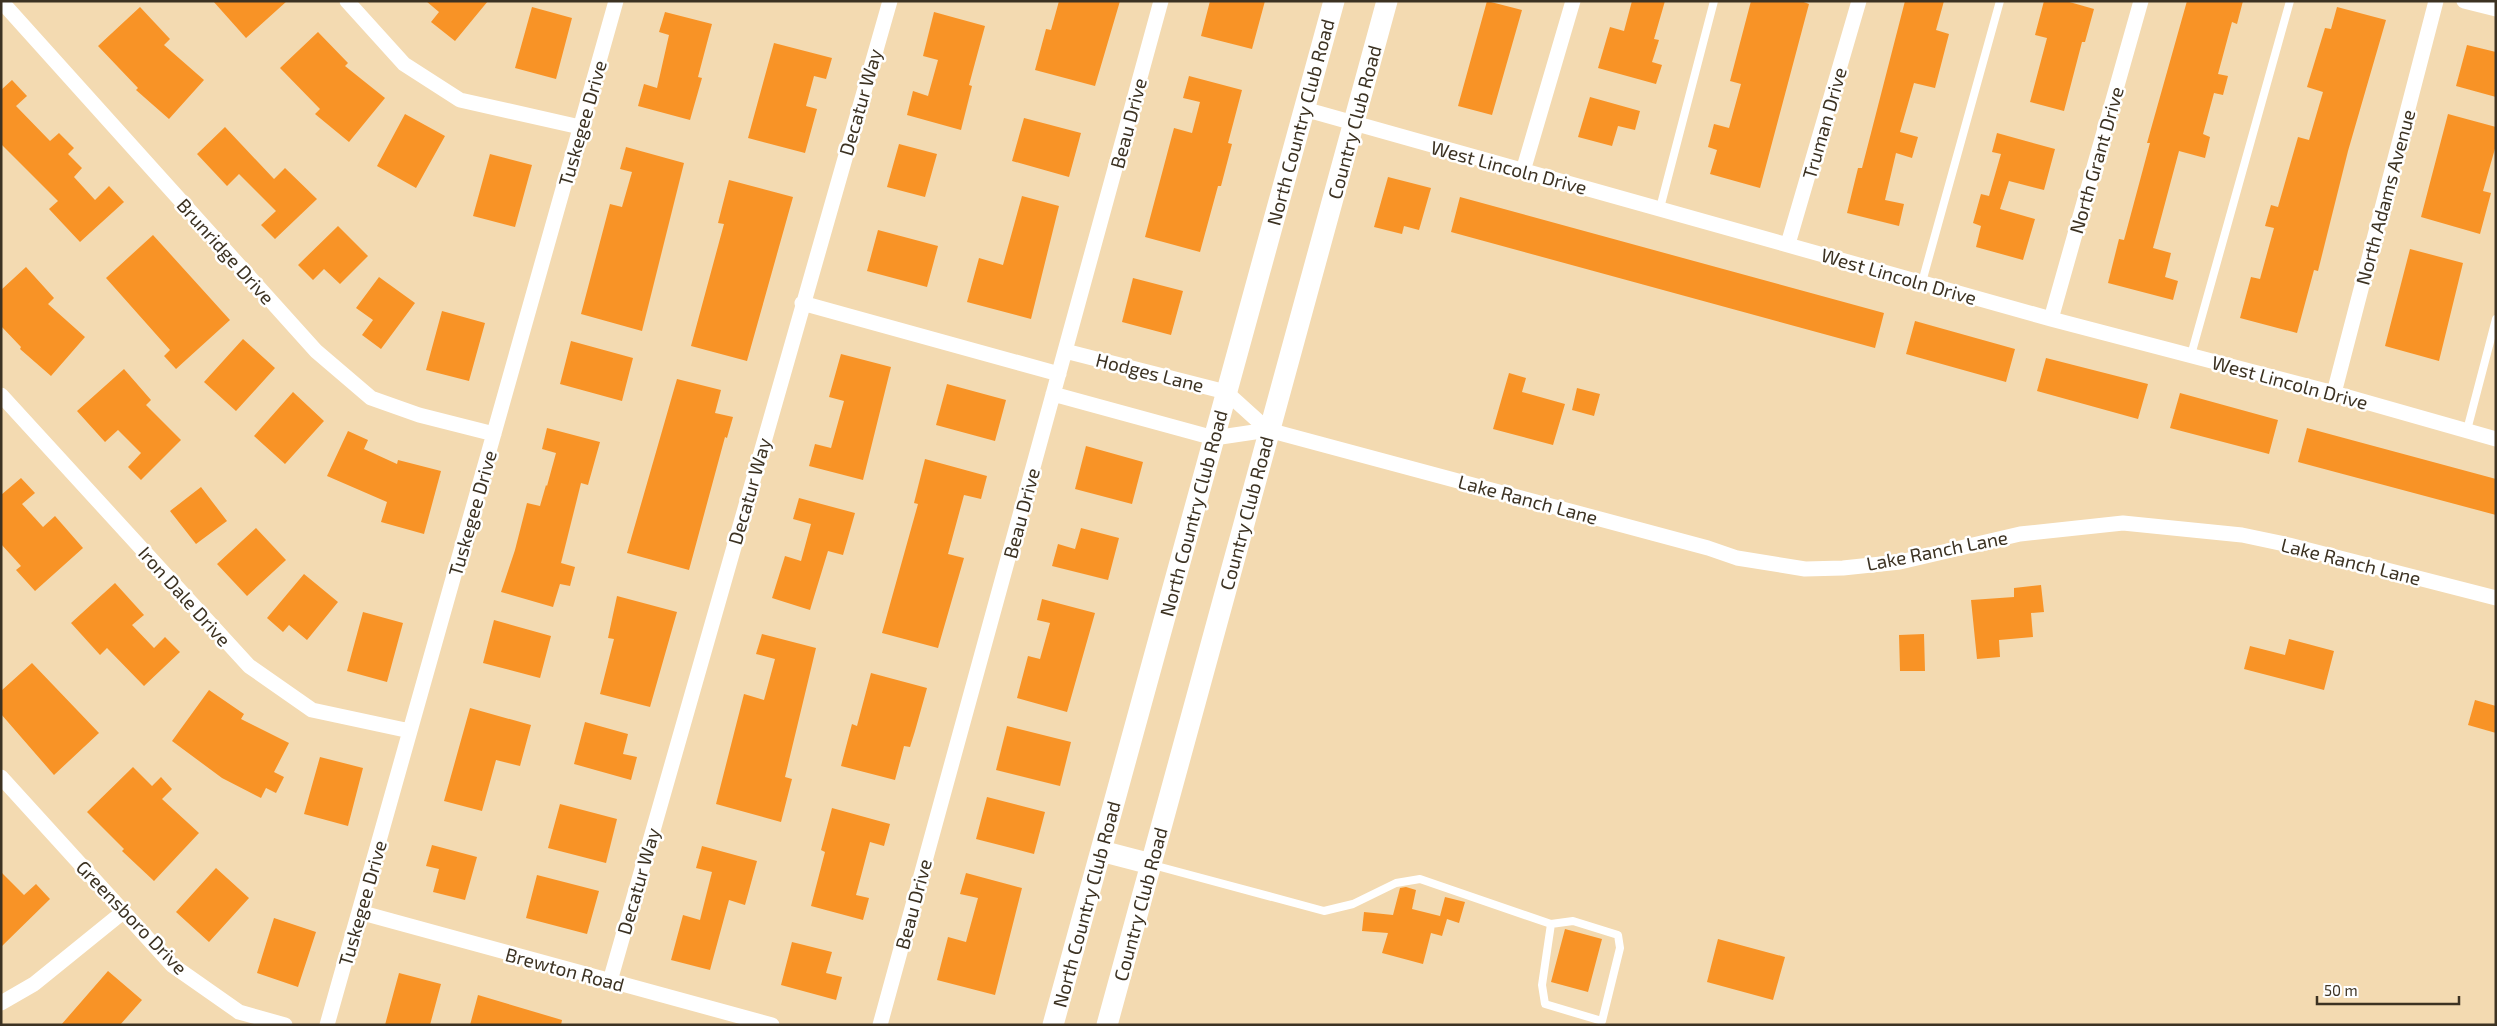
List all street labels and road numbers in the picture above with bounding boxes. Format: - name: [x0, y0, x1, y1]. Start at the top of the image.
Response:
- street label: North Country Club Road: [1261, 16, 1339, 228]
- street label: Country Club Road: [1322, 43, 1386, 201]
- street label: Decatur Way: [834, 46, 886, 158]
- street label: Tuskegee Drive: [553, 57, 611, 189]
- street label: Truman Drive: [1797, 64, 1851, 182]
- street label: Beau Drive: [1105, 75, 1151, 171]
- street label: North Grant Drive: [2064, 84, 2128, 236]
- street label: North Adams Avenue: [2351, 107, 2419, 287]
- street label: West Lincoln Drive: [1429, 135, 1589, 199]
- street label: Brunridge Drive: [172, 193, 280, 309]
- street label: West Lincoln Drive: [1819, 243, 1979, 309]
- street label: Hodges Lane: [1094, 347, 1206, 397]
- street label: West Lincoln Drive: [2210, 350, 2370, 414]
- street label: North Country Club Road: [1154, 407, 1232, 619]
- street label: Country Club Road: [1214, 434, 1278, 592]
- street label: Decatur Way: [723, 435, 775, 547]
- street label: Tuskegee Drive: [443, 447, 501, 579]
- street label: Beau Drive: [998, 465, 1044, 561]
- street label: Lake Ranch Lane: [1456, 469, 1600, 529]
- street label: Lake Ranch Lane: [1864, 525, 2010, 575]
- street label: Lake Ranch Lane: [2279, 533, 2423, 589]
- street label: Iron Dale Drive: [134, 541, 236, 651]
- street label: North Country Club Road: [1047, 798, 1125, 1010]
- street label: Decatur Way: [612, 825, 664, 937]
- street label: Country Club Road: [1108, 825, 1172, 983]
- street label: Tuskegee Drive: [333, 837, 391, 969]
- street label: Greensboro Drive: [72, 855, 192, 979]
- street label: Beau Drive: [890, 856, 936, 952]
- street label: Brewton Road: [503, 942, 627, 996]

